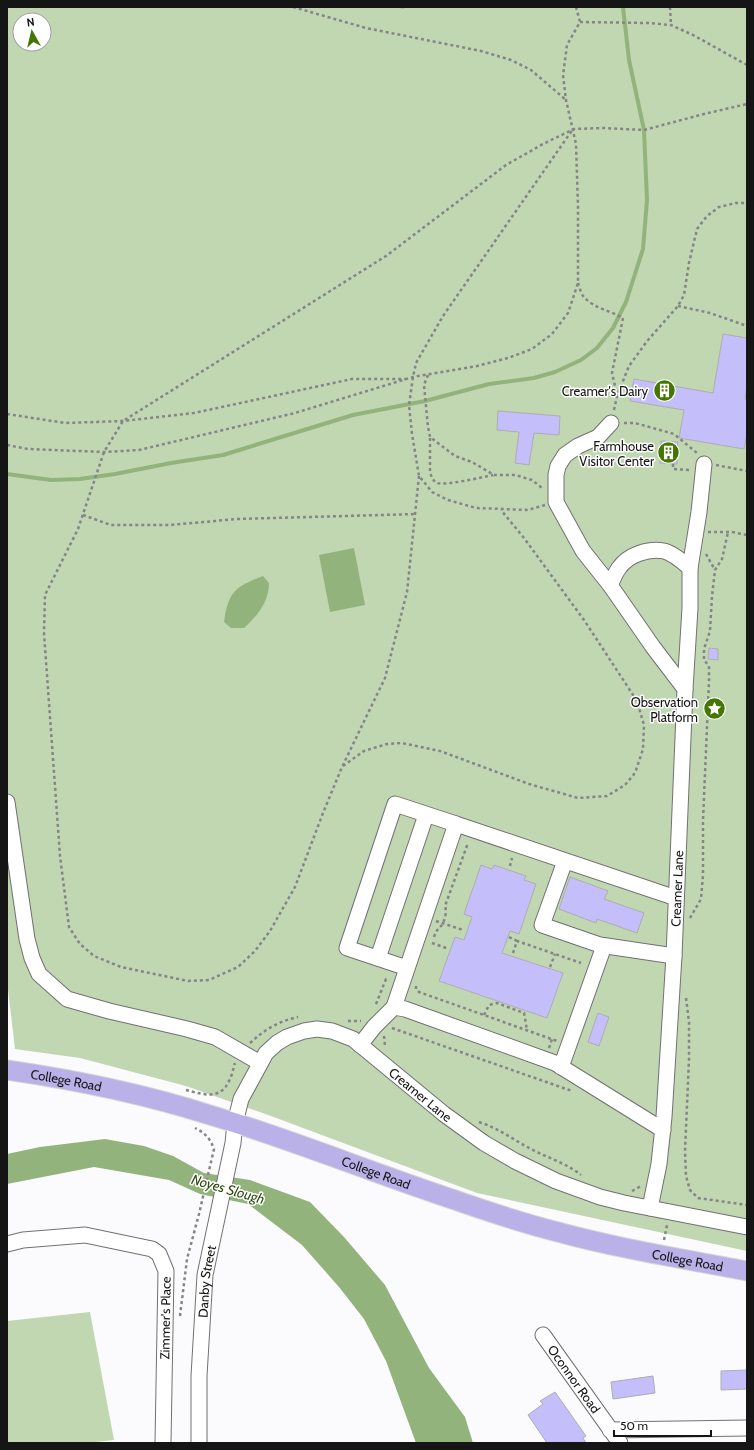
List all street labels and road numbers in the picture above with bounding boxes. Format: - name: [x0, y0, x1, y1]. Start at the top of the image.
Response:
- street label: Creamer Lane: [667, 850, 686, 927]
- street label: Creamer Lane: [386, 1064, 455, 1125]
- street label: College Road: [29, 1066, 103, 1094]
- street label: College Road: [340, 1153, 413, 1192]
- street label: Danby Street: [194, 1243, 219, 1318]
- street label: College Road: [651, 1246, 725, 1274]
- street label: Zimmer's Place: [156, 1276, 174, 1360]
- street label: Oconnor Road: [545, 1342, 604, 1416]

